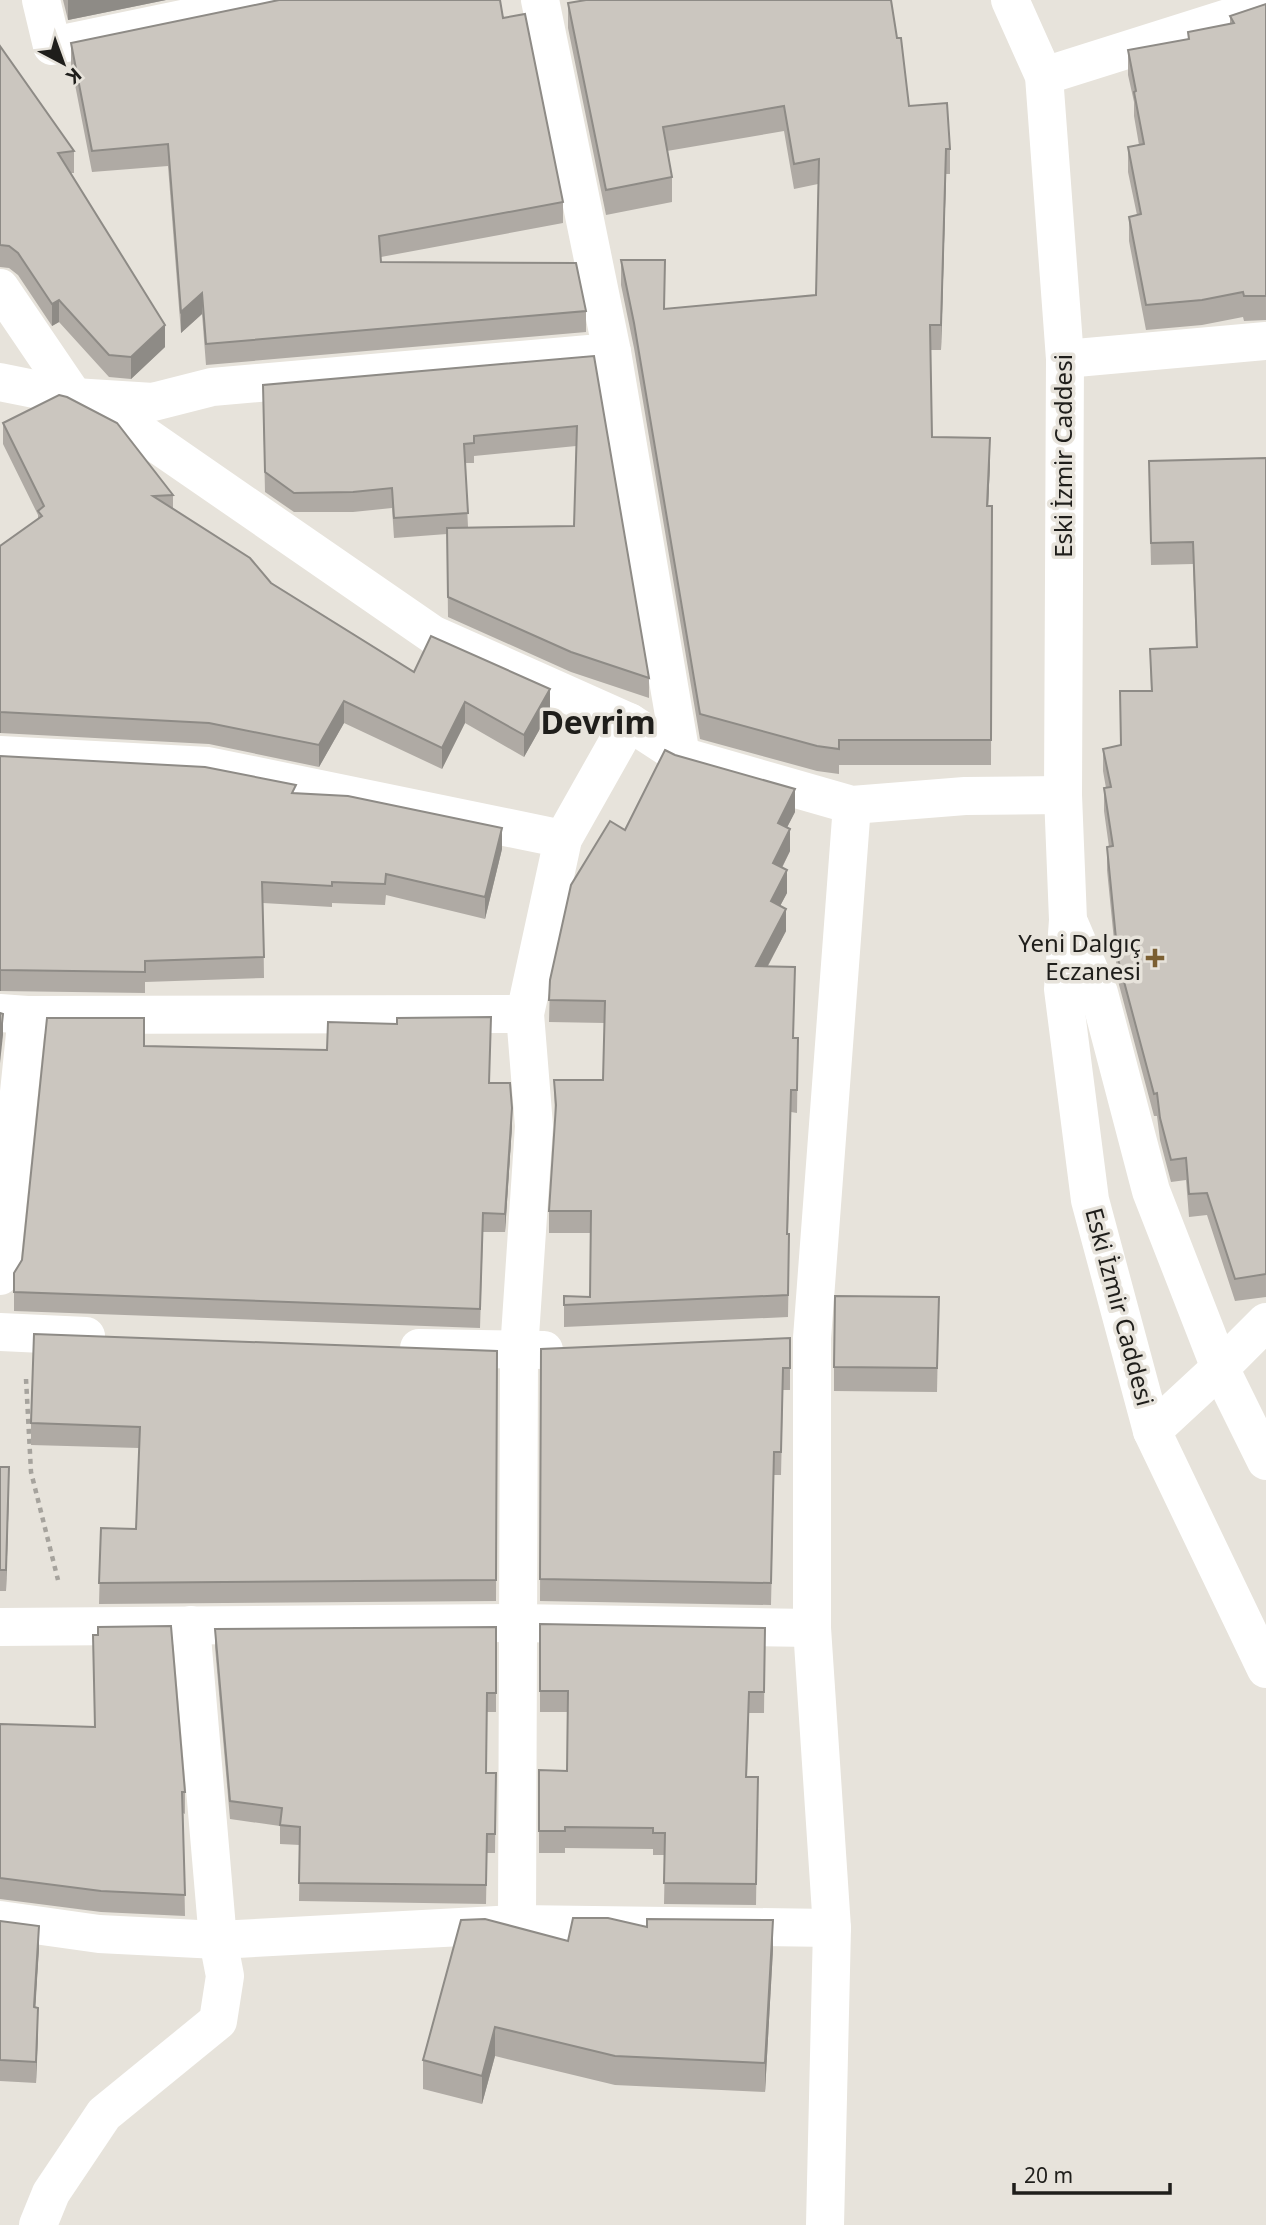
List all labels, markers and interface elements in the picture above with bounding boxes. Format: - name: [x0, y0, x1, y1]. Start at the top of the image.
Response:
- north arrow: [28, 28, 98, 98]
- text: K: [61, 62, 87, 90]
- street label: Eski İzmir Caddesi: [1046, 354, 1079, 558]
- district label: Devrim: [540, 700, 656, 743]
- place label: Yeni Dalgıç Eczanesi: [1018, 926, 1141, 987]
- marker: Yeni Dalgıç Eczanesi: [1147, 950, 1163, 966]
- street label: Eski İzmir Caddesi: [1078, 1204, 1163, 1409]
- scale bar: [1014, 2152, 1170, 2196]
- text: 20 m: [1024, 2161, 1073, 2189]

